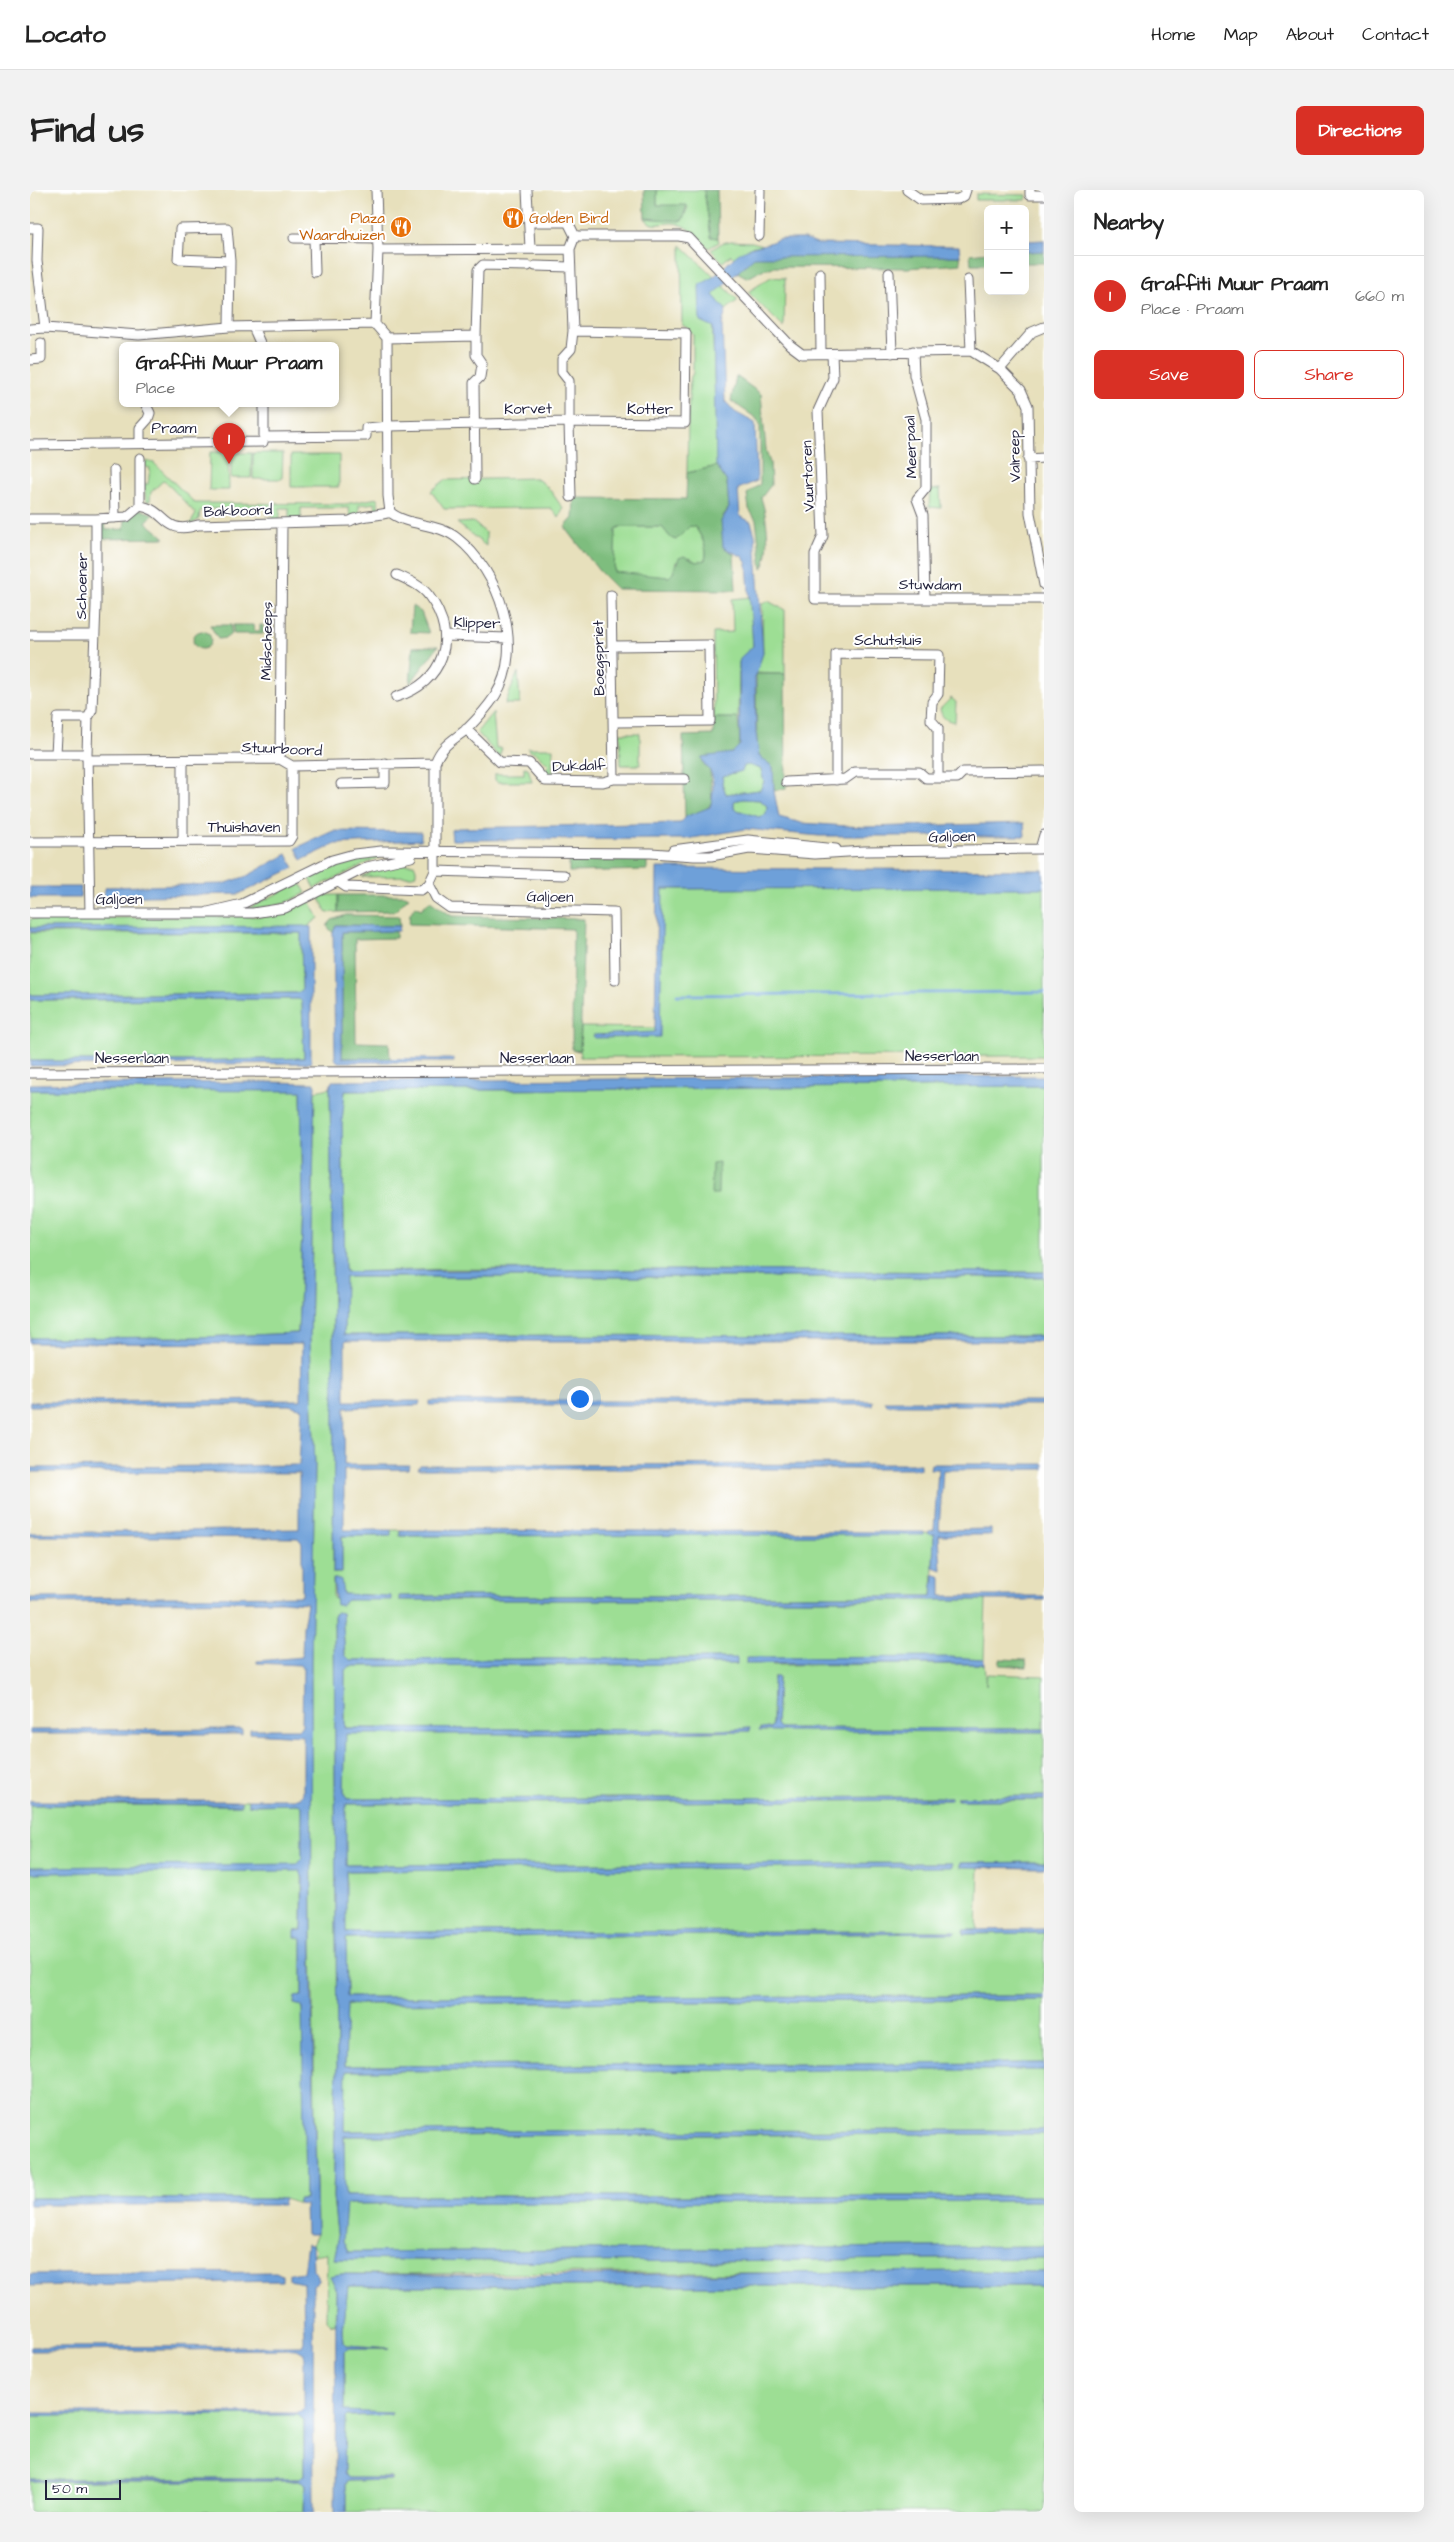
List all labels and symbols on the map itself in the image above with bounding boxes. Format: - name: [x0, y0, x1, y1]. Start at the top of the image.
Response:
- restaurant icon: Golden Bird: [501, 206, 525, 230]
- place label: Plaza Waardhuizen: [299, 208, 385, 246]
- place label: Golden Bird: [529, 208, 609, 229]
- restaurant icon: Plaza Waardhuizen: [389, 215, 413, 239]
- street label: Korvet: [504, 398, 552, 420]
- street label: Kotter: [627, 399, 673, 420]
- street label: Meerpaal: [899, 415, 923, 479]
- street label: Praam: [152, 418, 197, 439]
- pin: 1: [213, 423, 245, 464]
- street label: Valreep: [1004, 430, 1026, 482]
- street label: Vuurtoren: [796, 440, 820, 512]
- street label: Bakboord: [203, 499, 273, 523]
- street label: Schoener: [71, 552, 93, 620]
- street label: Stuwdam: [899, 574, 962, 596]
- street label: Midscheeps: [256, 601, 278, 681]
- street label: Klipper: [453, 612, 501, 634]
- street label: Boegspriet: [588, 620, 611, 696]
- street label: Schutsluis: [854, 630, 922, 651]
- street label: Stuurboord: [241, 736, 323, 762]
- street label: Dukdalf: [552, 755, 606, 777]
- street label: Thuishaven: [208, 817, 281, 838]
- street label: Galjoen: [928, 826, 976, 848]
- street label: Galjoen: [526, 886, 574, 908]
- street label: Galjoen: [95, 889, 143, 910]
- street label: Nesserlaan: [905, 1046, 980, 1067]
- street label: Nesserlaan: [95, 1048, 170, 1069]
- street label: Nesserlaan: [500, 1048, 575, 1069]
- your location: [567, 1386, 593, 1412]
- scale bar: [45, 2477, 121, 2500]

